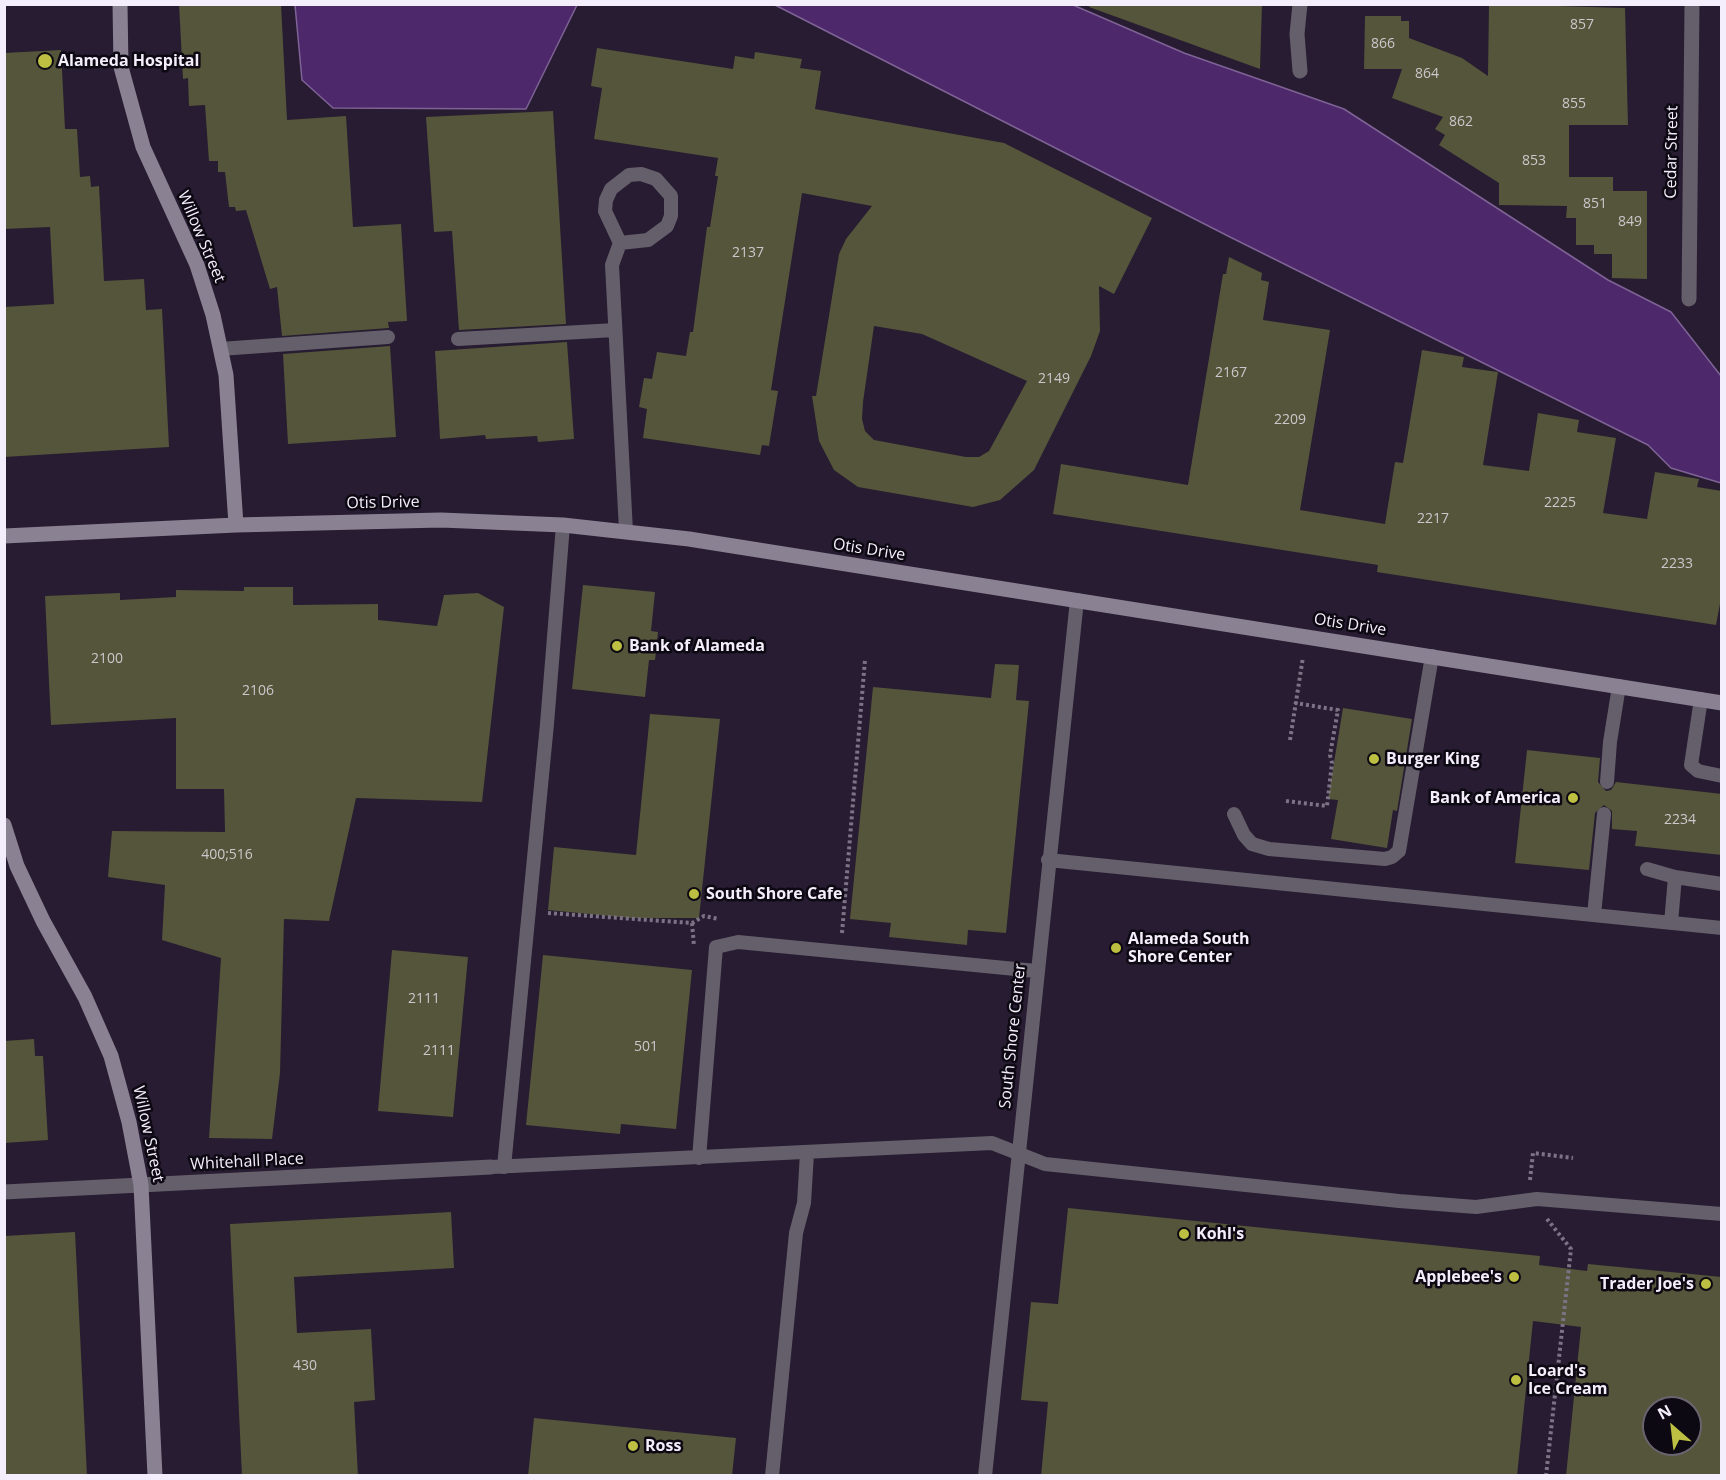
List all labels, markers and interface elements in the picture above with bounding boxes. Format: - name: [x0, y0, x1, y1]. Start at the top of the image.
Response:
- house number: 857: [1570, 17, 1594, 33]
- house number: 866: [1371, 36, 1395, 52]
- place label: Alameda Hospital: [58, 51, 199, 71]
- marker: Alameda Hospital: [36, 52, 54, 70]
- house number: 864: [1415, 66, 1439, 82]
- house number: 855: [1562, 96, 1586, 112]
- street label: Cedar Street: [1662, 105, 1682, 199]
- house number: 862: [1449, 114, 1473, 130]
- house number: 853: [1522, 153, 1546, 169]
- street label: Willow Street: [173, 188, 229, 286]
- house number: 851: [1583, 196, 1607, 212]
- house number: 849: [1618, 214, 1642, 230]
- house number: 2137: [732, 245, 764, 261]
- house number: 2167: [1215, 365, 1247, 381]
- house number: 2149: [1038, 371, 1070, 387]
- house number: 2209: [1274, 412, 1306, 428]
- street label: Otis Drive: [346, 493, 420, 513]
- house number: 2225: [1544, 495, 1576, 511]
- house number: 2217: [1417, 511, 1449, 527]
- street label: Otis Drive: [831, 535, 907, 565]
- house number: 2233: [1661, 556, 1693, 572]
- street label: Otis Drive: [1312, 610, 1388, 640]
- place label: Bank of Alameda: [629, 636, 765, 656]
- marker: Bank of Alameda: [610, 639, 624, 653]
- house number: 2100: [91, 651, 123, 667]
- house number: 2106: [242, 683, 274, 699]
- place label: Burger King: [1386, 749, 1480, 769]
- marker: Burger King: [1367, 752, 1381, 766]
- place label: Bank of America: [1429, 788, 1561, 808]
- marker: Bank of America: [1566, 791, 1580, 805]
- house number: 2234: [1664, 812, 1696, 828]
- house number: 400;516: [201, 847, 253, 863]
- place label: South Shore Cafe: [706, 884, 842, 904]
- marker: South Shore Cafe: [687, 887, 701, 901]
- place label: Alameda South Shore Center: [1128, 929, 1249, 967]
- marker: Alameda South Shore Center: [1109, 941, 1123, 955]
- street label: South Shore Center: [996, 962, 1030, 1110]
- house number: 2111: [408, 991, 440, 1007]
- house number: 501: [634, 1039, 658, 1055]
- house number: 2111: [423, 1043, 455, 1059]
- street label: Willow Street: [128, 1084, 168, 1184]
- street label: Whitehall Place: [190, 1149, 304, 1175]
- place label: Kohl's: [1196, 1224, 1244, 1244]
- marker: Kohl's: [1177, 1227, 1191, 1241]
- place label: Applebee's: [1415, 1267, 1502, 1287]
- marker: Applebee's: [1507, 1270, 1521, 1284]
- place label: Trader Joe's: [1600, 1274, 1694, 1294]
- marker: Trader Joe's: [1699, 1277, 1713, 1291]
- house number: 430: [293, 1358, 317, 1374]
- place label: Loard's Ice Cream: [1528, 1361, 1607, 1399]
- marker: Loard's Ice Cream: [1509, 1373, 1523, 1387]
- north arrow: [1642, 1396, 1702, 1456]
- text: N: [1654, 1399, 1675, 1425]
- place label: Ross: [645, 1436, 681, 1456]
- marker: Ross: [626, 1439, 640, 1453]

